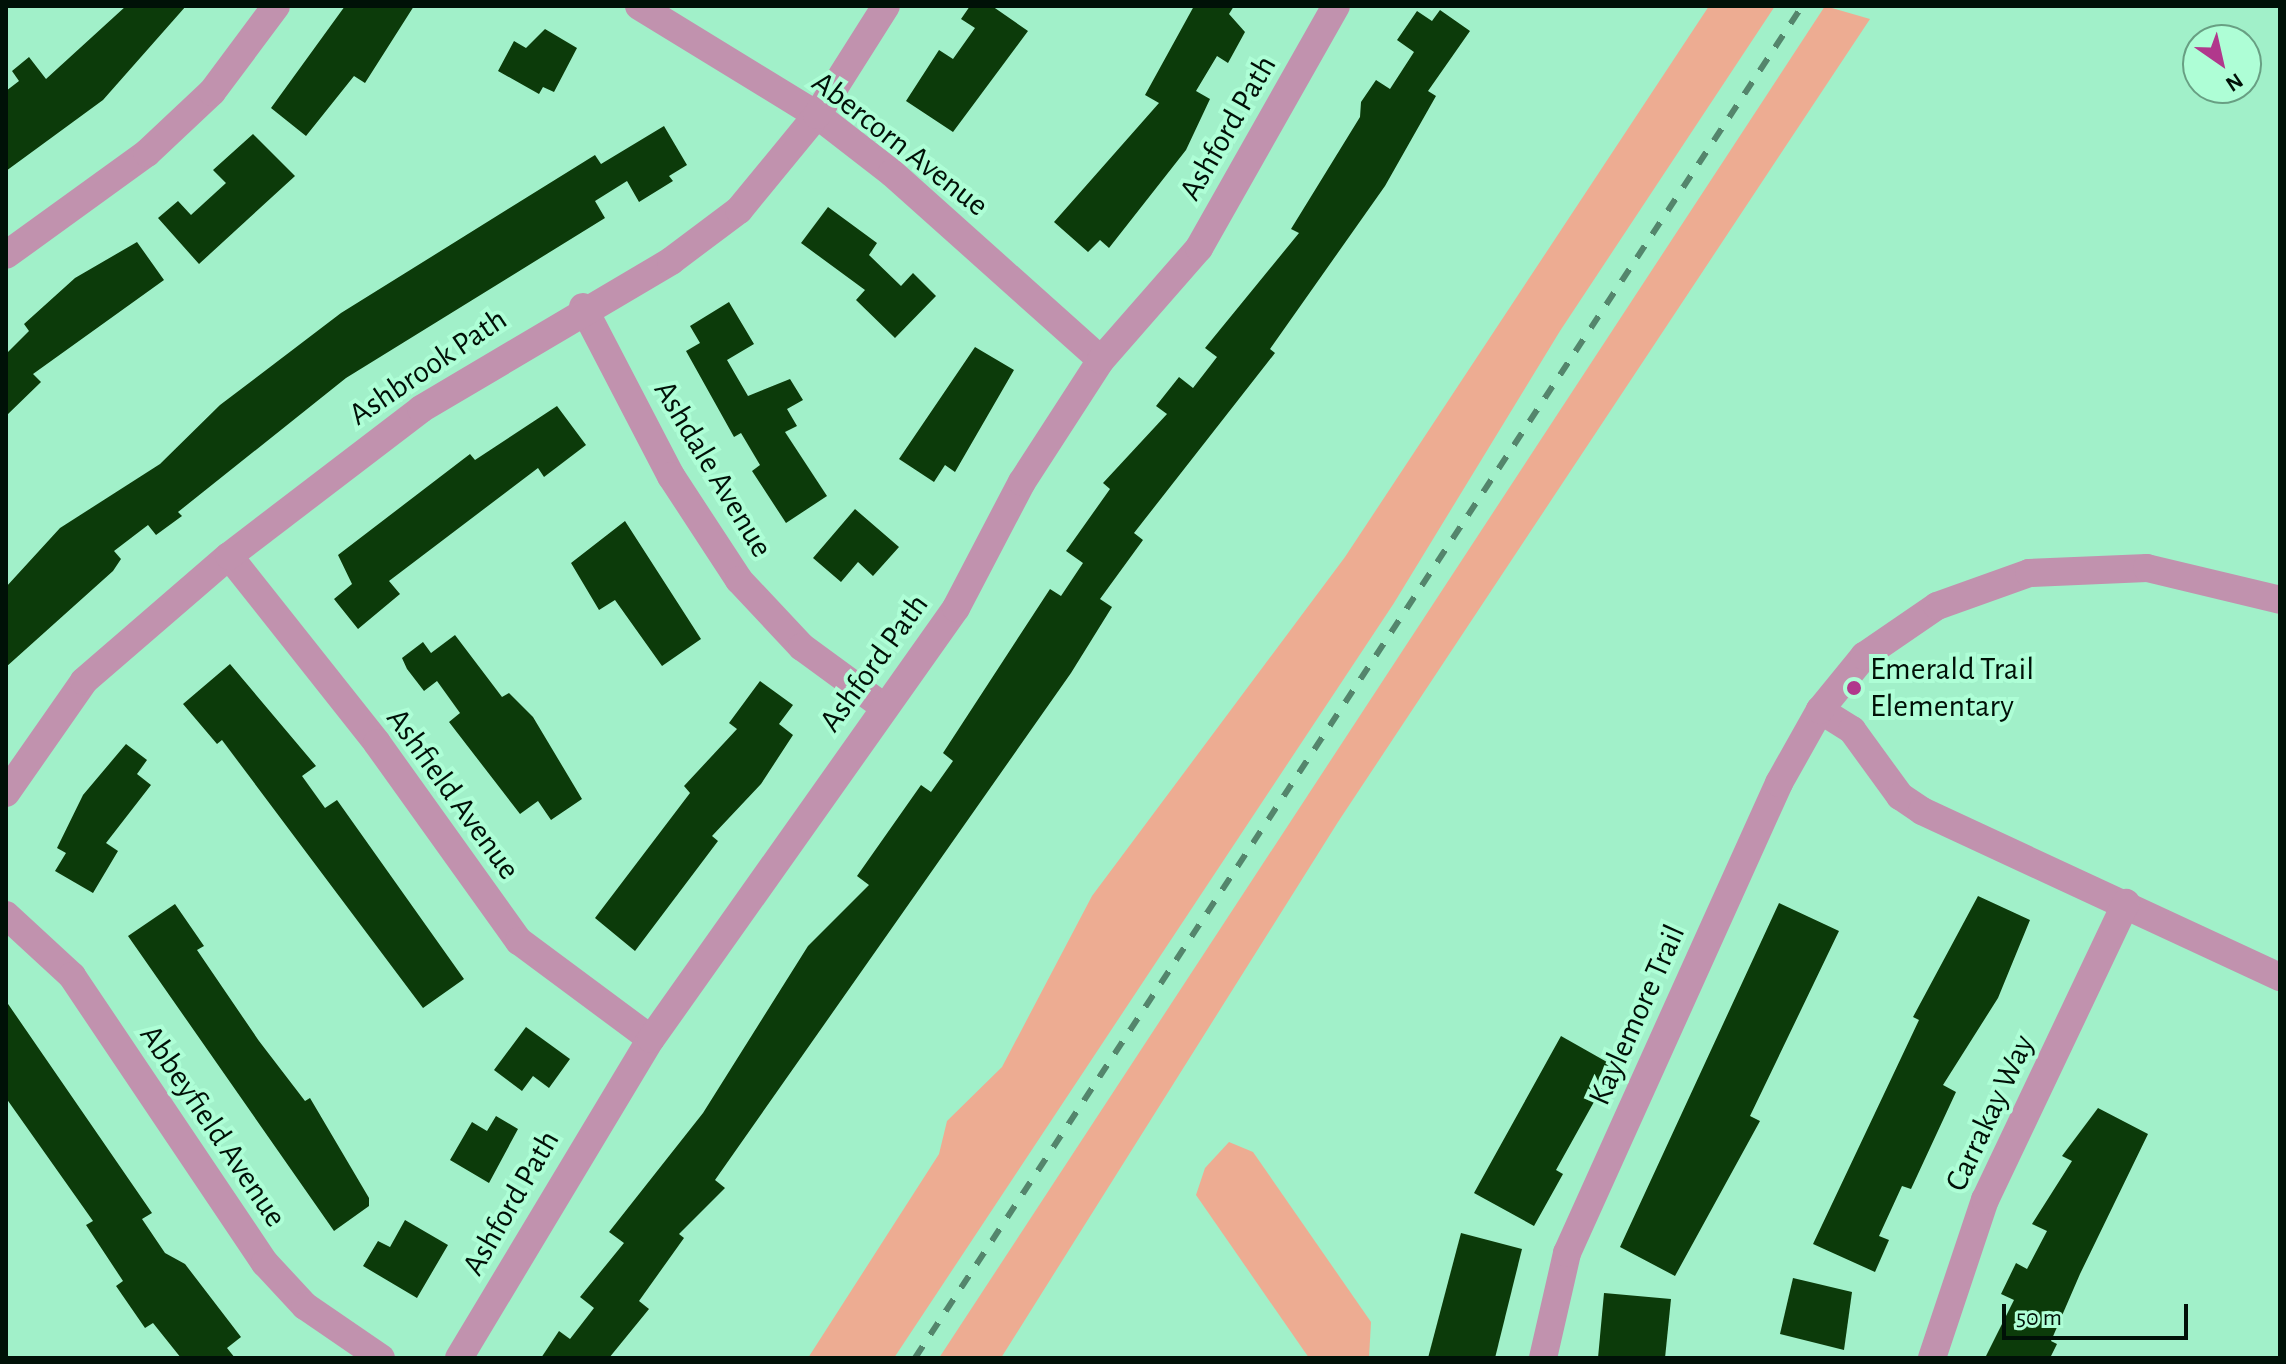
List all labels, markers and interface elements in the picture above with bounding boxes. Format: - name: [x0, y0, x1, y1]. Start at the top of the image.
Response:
- north arrow: [2182, 24, 2262, 104]
- street label: Ashford Path: [1171, 49, 1285, 207]
- street label: Abercorn Avenue: [804, 63, 996, 225]
- text: N: [2222, 69, 2247, 96]
- street label: Ashbrook Path: [342, 300, 514, 434]
- street label: Ashdale Avenue: [645, 374, 781, 564]
- street label: Ashford Path: [811, 587, 937, 739]
- place label: Emerald Trail Elementary: [1870, 651, 2034, 726]
- marker: Emerald Trail Elementary: [1845, 679, 1863, 697]
- street label: Ashfield Avenue: [378, 701, 528, 887]
- street label: Kaylemore Trail: [1580, 919, 1694, 1111]
- street label: Abbeyfield Avenue: [131, 1018, 295, 1234]
- street label: Carrakay Way: [1937, 1029, 2043, 1197]
- street label: Ashford Path: [454, 1124, 568, 1282]
- scale bar: [2006, 1288, 2192, 1338]
- text: 50 m: [2016, 1306, 2062, 1330]

